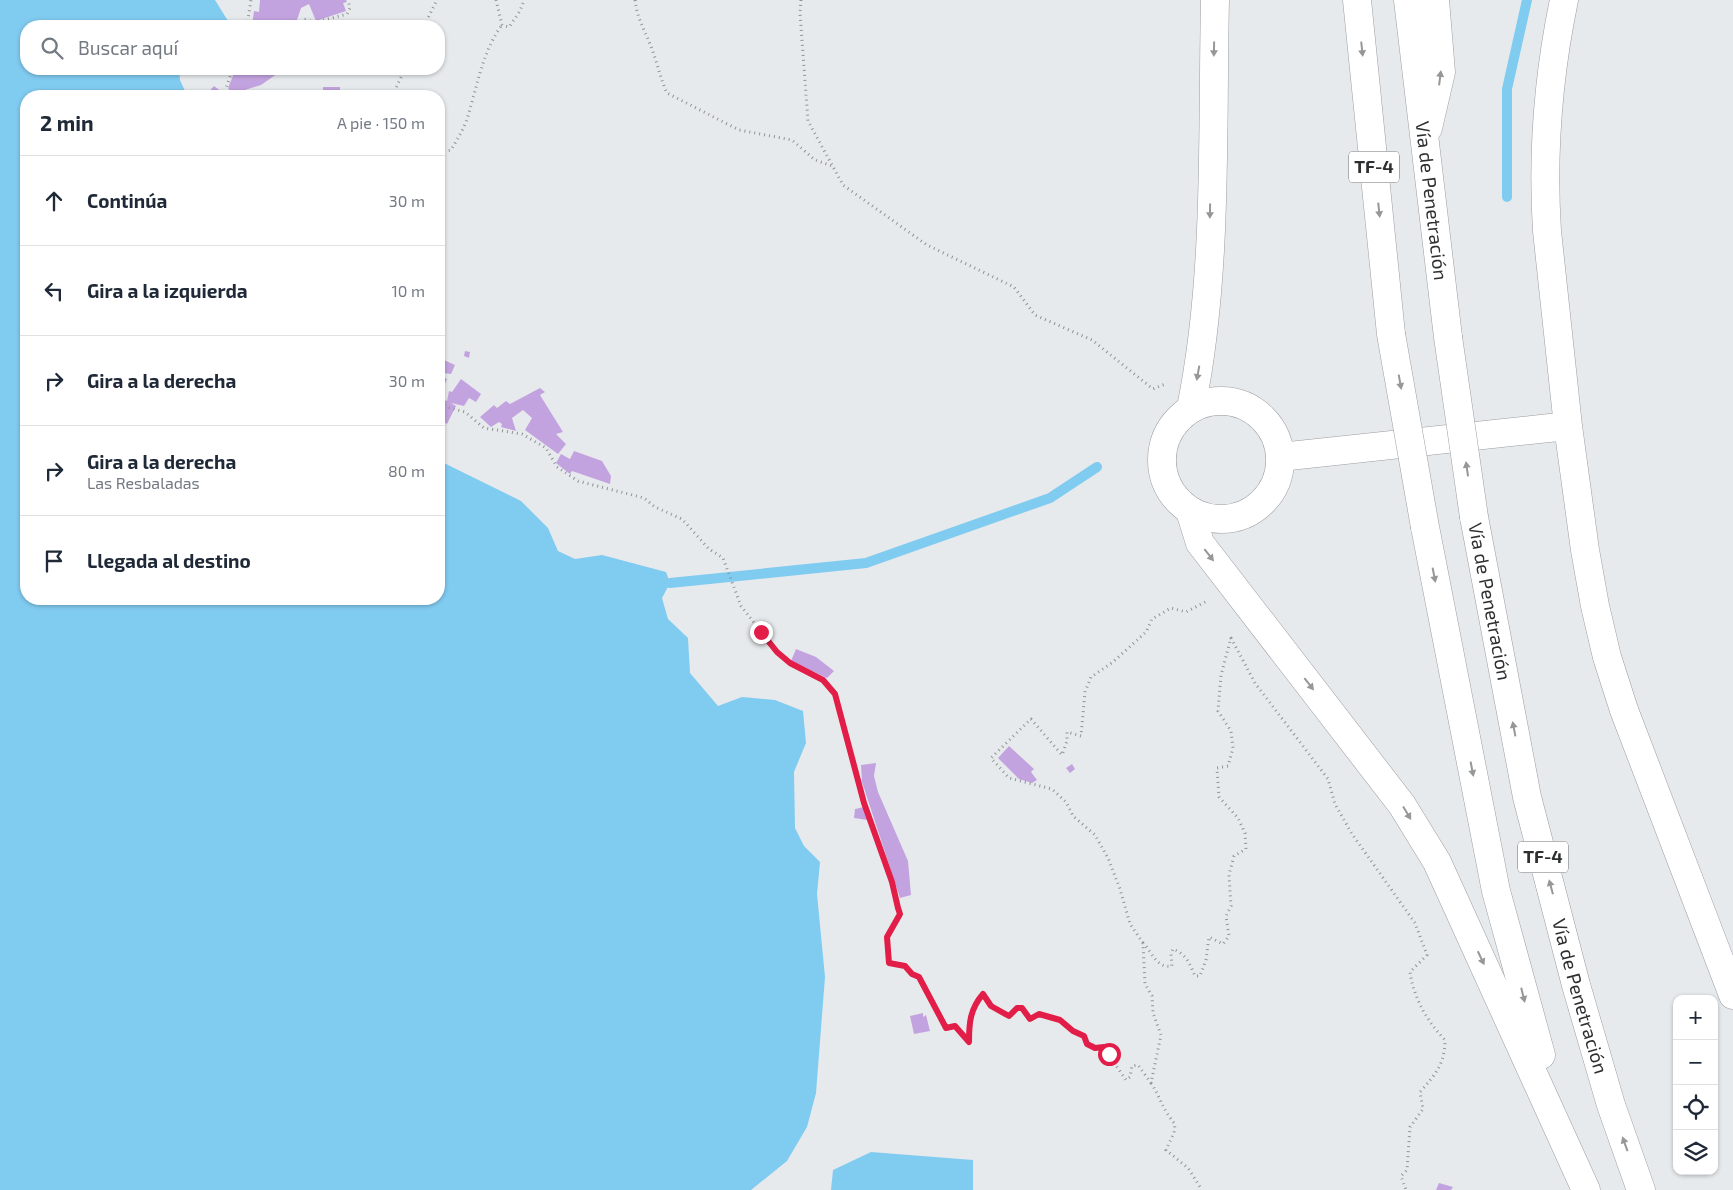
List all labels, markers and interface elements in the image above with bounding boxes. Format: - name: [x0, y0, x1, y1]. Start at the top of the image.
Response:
- search box: [20, 20, 445, 75]
- icon: search: [38, 34, 66, 62]
- text: Buscar aquí: [78, 36, 178, 59]
- one-way arrow: [1209, 41, 1217, 57]
- one-way arrow: [1359, 41, 1367, 57]
- one-way arrow: [1436, 69, 1444, 85]
- text: 2 min: [40, 110, 94, 135]
- text: A pie · 150 m: [337, 113, 425, 132]
- street label: Vía de Penetración: [1411, 120, 1453, 281]
- road number: TF-4: [1349, 152, 1399, 182]
- icon: ahead: [40, 187, 68, 215]
- text: Continúa: [87, 189, 167, 212]
- text: 30 m: [389, 191, 425, 210]
- one-way arrow: [1375, 202, 1383, 218]
- one-way arrow: [1206, 203, 1214, 219]
- icon: left: [40, 277, 68, 305]
- text: Gira a la izquierda: [87, 279, 248, 302]
- text: 10 m: [391, 281, 425, 300]
- one-way arrow: [1194, 365, 1202, 381]
- icon: right: [40, 367, 68, 395]
- text: Gira a la derecha: [87, 369, 236, 392]
- text: 30 m: [389, 371, 425, 390]
- one-way arrow: [1396, 374, 1404, 390]
- text: Gira a la derecha: [87, 450, 236, 473]
- icon: right: [40, 457, 68, 485]
- text: 80 m: [388, 461, 425, 480]
- one-way arrow: [1463, 461, 1471, 477]
- text: Las Resbaladas: [87, 473, 200, 492]
- street label: Vía de Penetración: [1464, 521, 1517, 682]
- icon: arrive: [40, 547, 68, 575]
- one-way arrow: [1204, 548, 1215, 561]
- text: Llegada al destino: [87, 549, 251, 572]
- one-way arrow: [1430, 567, 1438, 582]
- route end: [750, 621, 773, 644]
- one-way arrow: [1303, 677, 1314, 690]
- one-way arrow: [1510, 721, 1518, 737]
- one-way arrow: [1469, 761, 1477, 777]
- one-way arrow: [1403, 806, 1412, 819]
- road number: TF-4: [1518, 842, 1568, 872]
- one-way arrow: [1546, 880, 1554, 895]
- street label: Vía de Penetración: [1548, 916, 1613, 1076]
- one-way arrow: [1477, 951, 1485, 965]
- one-way arrow: [1520, 988, 1528, 1003]
- map controls: [1673, 995, 1718, 1175]
- button: +: [1673, 995, 1718, 1040]
- button: −: [1673, 1040, 1718, 1085]
- route start: [1098, 1043, 1121, 1066]
- button: locate: [1673, 1085, 1718, 1130]
- button: layers: [1673, 1130, 1718, 1175]
- one-way arrow: [1621, 1136, 1629, 1151]

